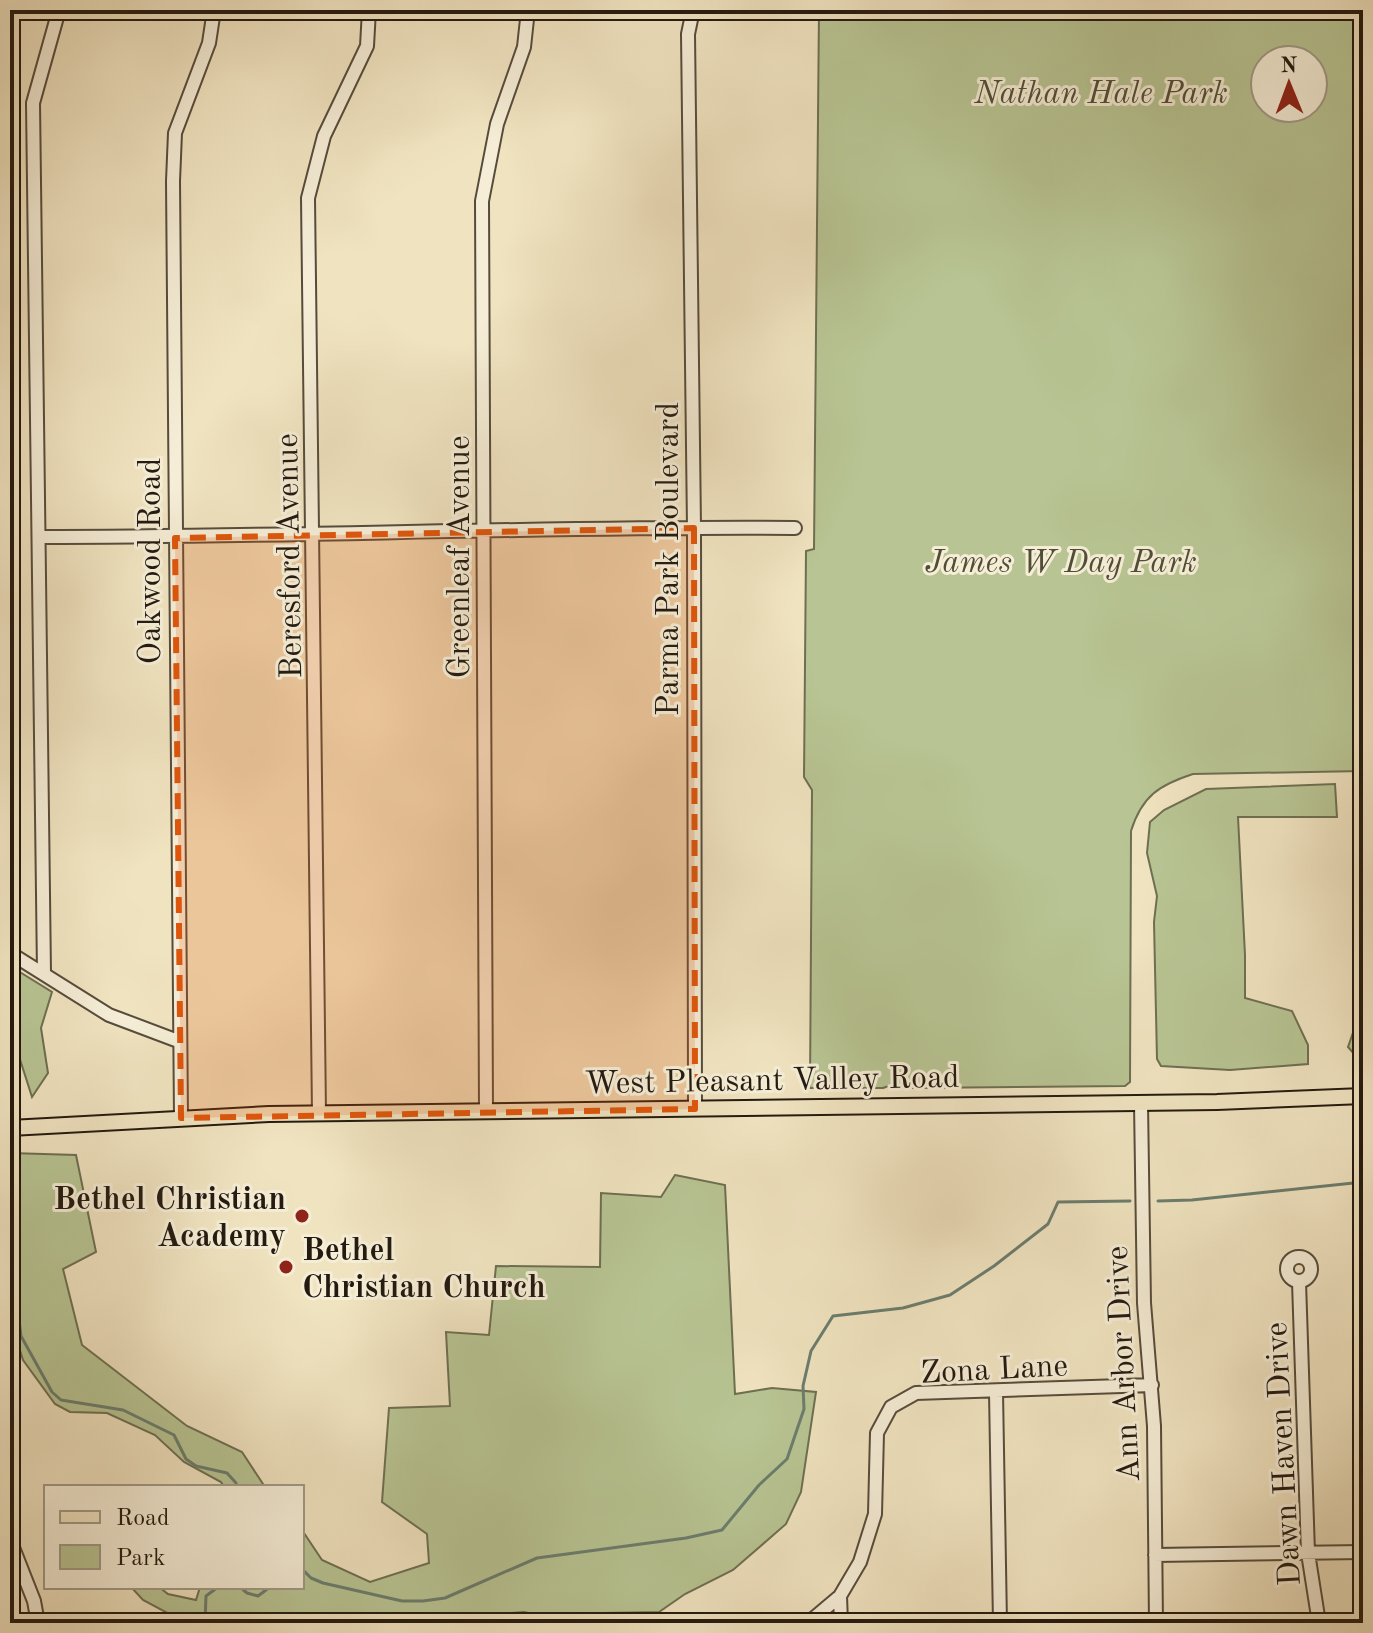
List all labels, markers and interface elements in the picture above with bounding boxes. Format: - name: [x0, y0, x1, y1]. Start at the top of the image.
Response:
- north arrow: [1249, 44, 1329, 124]
- text: N: [1280, 55, 1297, 77]
- park label: Nathan Hale Park: [973, 79, 1228, 111]
- street label: Parma Park Boulevard: [654, 402, 686, 716]
- street label: Beresford Avenue: [273, 433, 309, 679]
- street label: Greenleaf Avenue: [445, 435, 477, 679]
- street label: Oakwood Road: [136, 458, 168, 664]
- park label: James W Day Park: [925, 548, 1197, 580]
- street label: West Pleasant Valley Road: [584, 1063, 960, 1101]
- place label: Bethel Christian Academy: [53, 1185, 286, 1254]
- marker: Bethel Christian Academy: [293, 1207, 311, 1225]
- place label: Bethel Christian Church: [302, 1236, 546, 1305]
- street label: Ann Arbor Drive: [1103, 1245, 1147, 1483]
- marker: Bethel Christian Church: [277, 1258, 295, 1276]
- street label: Dawn Haven Drive: [1262, 1321, 1308, 1587]
- street label: Zona Lane: [919, 1351, 1069, 1391]
- legend: [44, 1485, 304, 1589]
- text: Road: [116, 1507, 169, 1531]
- text: Park: [116, 1547, 165, 1571]

